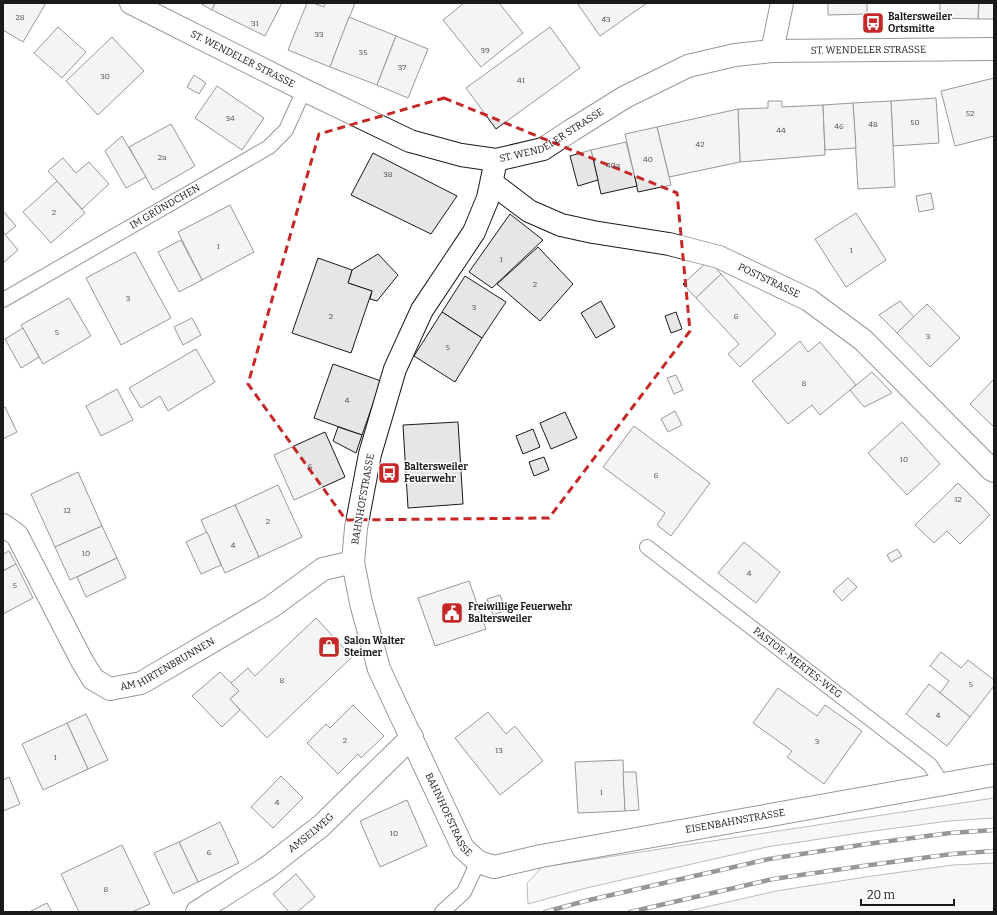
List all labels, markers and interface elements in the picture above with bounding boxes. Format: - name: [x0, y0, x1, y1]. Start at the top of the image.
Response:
- bus stop icon: Baltersweiler Ortsmitte: [860, 10, 886, 36]
- place label: Baltersweiler Ortsmitte: [888, 11, 952, 35]
- house number: 28: [15, 13, 25, 22]
- house number: 43: [601, 15, 611, 24]
- house number: 31: [251, 19, 260, 28]
- street label: ST. WENDELER STRASSE: [188, 28, 297, 90]
- house number: 33: [315, 30, 324, 39]
- street label: ST. WENDELER STRASSE: [811, 44, 926, 57]
- house number: 39: [480, 46, 490, 55]
- house number: 35: [359, 48, 367, 57]
- house number: 37: [398, 63, 406, 72]
- house number: 30: [100, 72, 110, 81]
- house number: 41: [517, 76, 526, 85]
- street label: ST. WENDELER STRASSE: [498, 106, 606, 165]
- house number: 52: [966, 109, 974, 118]
- house number: 34: [225, 114, 235, 123]
- house number: 50: [910, 118, 920, 127]
- house number: 48: [868, 120, 878, 129]
- house number: 46: [834, 122, 844, 131]
- house number: 44: [776, 126, 786, 135]
- house number: 42: [695, 140, 705, 149]
- house number: 2a: [158, 153, 167, 162]
- house number: 40: [643, 155, 653, 164]
- house number: 40a: [606, 161, 621, 170]
- house number: 38: [383, 170, 393, 179]
- street label: IM GRÜNDCHEN: [128, 182, 203, 232]
- house number: 2: [52, 208, 56, 217]
- house number: 1: [216, 242, 220, 251]
- house number: 1: [849, 246, 853, 255]
- house number: 1: [499, 255, 503, 264]
- street label: POSTSTRASSE: [736, 261, 802, 301]
- house number: 2: [533, 280, 537, 289]
- house number: 3: [126, 294, 131, 303]
- house number: 3: [472, 303, 477, 312]
- house number: 2: [329, 312, 333, 321]
- house number: 6: [734, 312, 739, 321]
- house number: 5: [55, 328, 59, 337]
- house number: 3: [926, 332, 931, 341]
- house number: 5: [446, 343, 450, 352]
- house number: 8: [802, 379, 807, 388]
- house number: 4: [345, 396, 350, 405]
- street label: BAHNHOFSTRASSE: [349, 453, 377, 545]
- house number: 10: [900, 455, 908, 464]
- bus stop icon: Baltersweiler Feuerwehr: [376, 460, 402, 486]
- place label: Baltersweiler Feuerwehr: [404, 461, 468, 485]
- house number: 6: [308, 462, 313, 471]
- house number: 6: [654, 471, 659, 480]
- house number: 12: [954, 495, 962, 504]
- house number: 12: [63, 506, 71, 515]
- house number: 2: [266, 517, 270, 526]
- house number: 4: [231, 541, 236, 550]
- house number: 10: [82, 549, 90, 558]
- house number: 4: [747, 569, 752, 578]
- house number: 5: [13, 581, 17, 590]
- public building icon: Freiwillige Feuerwehr Baltersweiler: [439, 600, 465, 626]
- place label: Freiwillige Feuerwehr Baltersweiler: [468, 601, 573, 625]
- street label: PASTOR-MERTES-WEG: [751, 625, 845, 701]
- shop icon: Salon Walter Steimer: [316, 634, 342, 660]
- street label: AM HIRTENBRUNNEN: [119, 635, 217, 693]
- place label: Salon Walter Steimer: [344, 635, 405, 659]
- house number: 8: [280, 676, 285, 685]
- house number: 5: [969, 680, 973, 689]
- house number: 4: [936, 711, 941, 720]
- house number: 2: [343, 736, 347, 745]
- house number: 3: [815, 737, 820, 746]
- house number: 13: [495, 746, 503, 755]
- house number: 1: [53, 753, 57, 762]
- street label: BAHNHOFSTRASSE: [423, 771, 474, 859]
- house number: 1: [599, 788, 603, 797]
- house number: 4: [275, 798, 280, 807]
- street label: EISENBAHNSTRASSE: [685, 807, 786, 836]
- street label: AMSELWEG: [286, 810, 337, 855]
- house number: 10: [390, 829, 398, 838]
- house number: 6: [207, 848, 212, 857]
- scale bar: [861, 881, 954, 907]
- house number: 8: [104, 885, 109, 894]
- text: 20 m: [867, 888, 896, 902]

